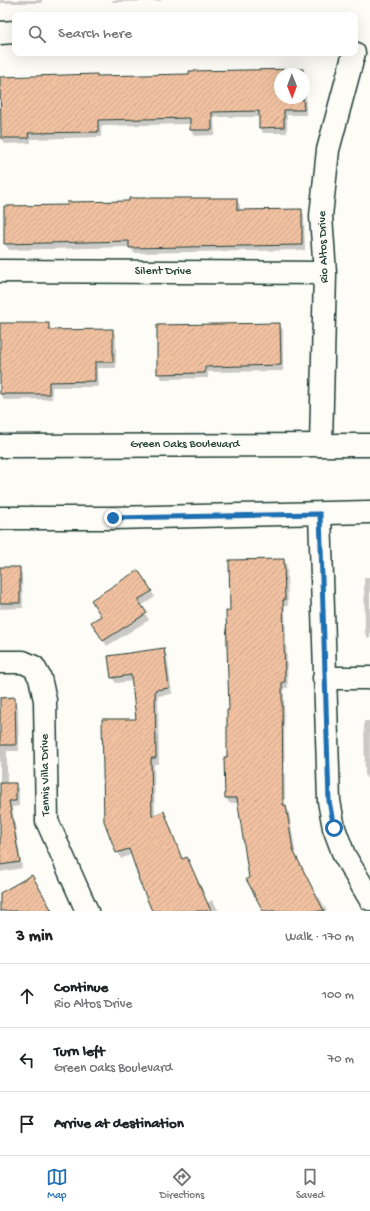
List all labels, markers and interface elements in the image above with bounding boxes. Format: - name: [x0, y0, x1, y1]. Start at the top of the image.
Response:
- search box: [12, 12, 358, 56]
- icon: search: [26, 23, 48, 45]
- text: Search here: [58, 25, 132, 43]
- north arrow: [274, 68, 310, 104]
- street label: Rio Altos Drive: [316, 210, 332, 283]
- street label: Silent Drive: [135, 265, 192, 279]
- street label: Green Oaks Boulevard: [130, 438, 241, 452]
- route end: [104, 509, 122, 527]
- street label: Tennis Villa Drive: [38, 733, 54, 817]
- route start: [325, 819, 343, 837]
- text: 3 min: [16, 927, 53, 947]
- text: Walk · 170 m: [285, 930, 354, 945]
- text: Continue: [54, 979, 108, 997]
- icon: ahead: [16, 985, 38, 1007]
- text: 100 m: [322, 988, 354, 1003]
- text: Rio Altos Drive: [54, 997, 132, 1012]
- text: Turn left: [54, 1043, 105, 1061]
- icon: left: [16, 1049, 38, 1071]
- text: 70 m: [328, 1052, 354, 1067]
- text: Green Oaks Boulevard: [54, 1061, 172, 1076]
- icon: arrive: [16, 1113, 38, 1135]
- text: Arrive at destination: [54, 1115, 184, 1133]
- tab: Map: [46, 1166, 68, 1202]
- tab: Directions: [160, 1166, 204, 1202]
- tab: Saved: [296, 1166, 324, 1202]

